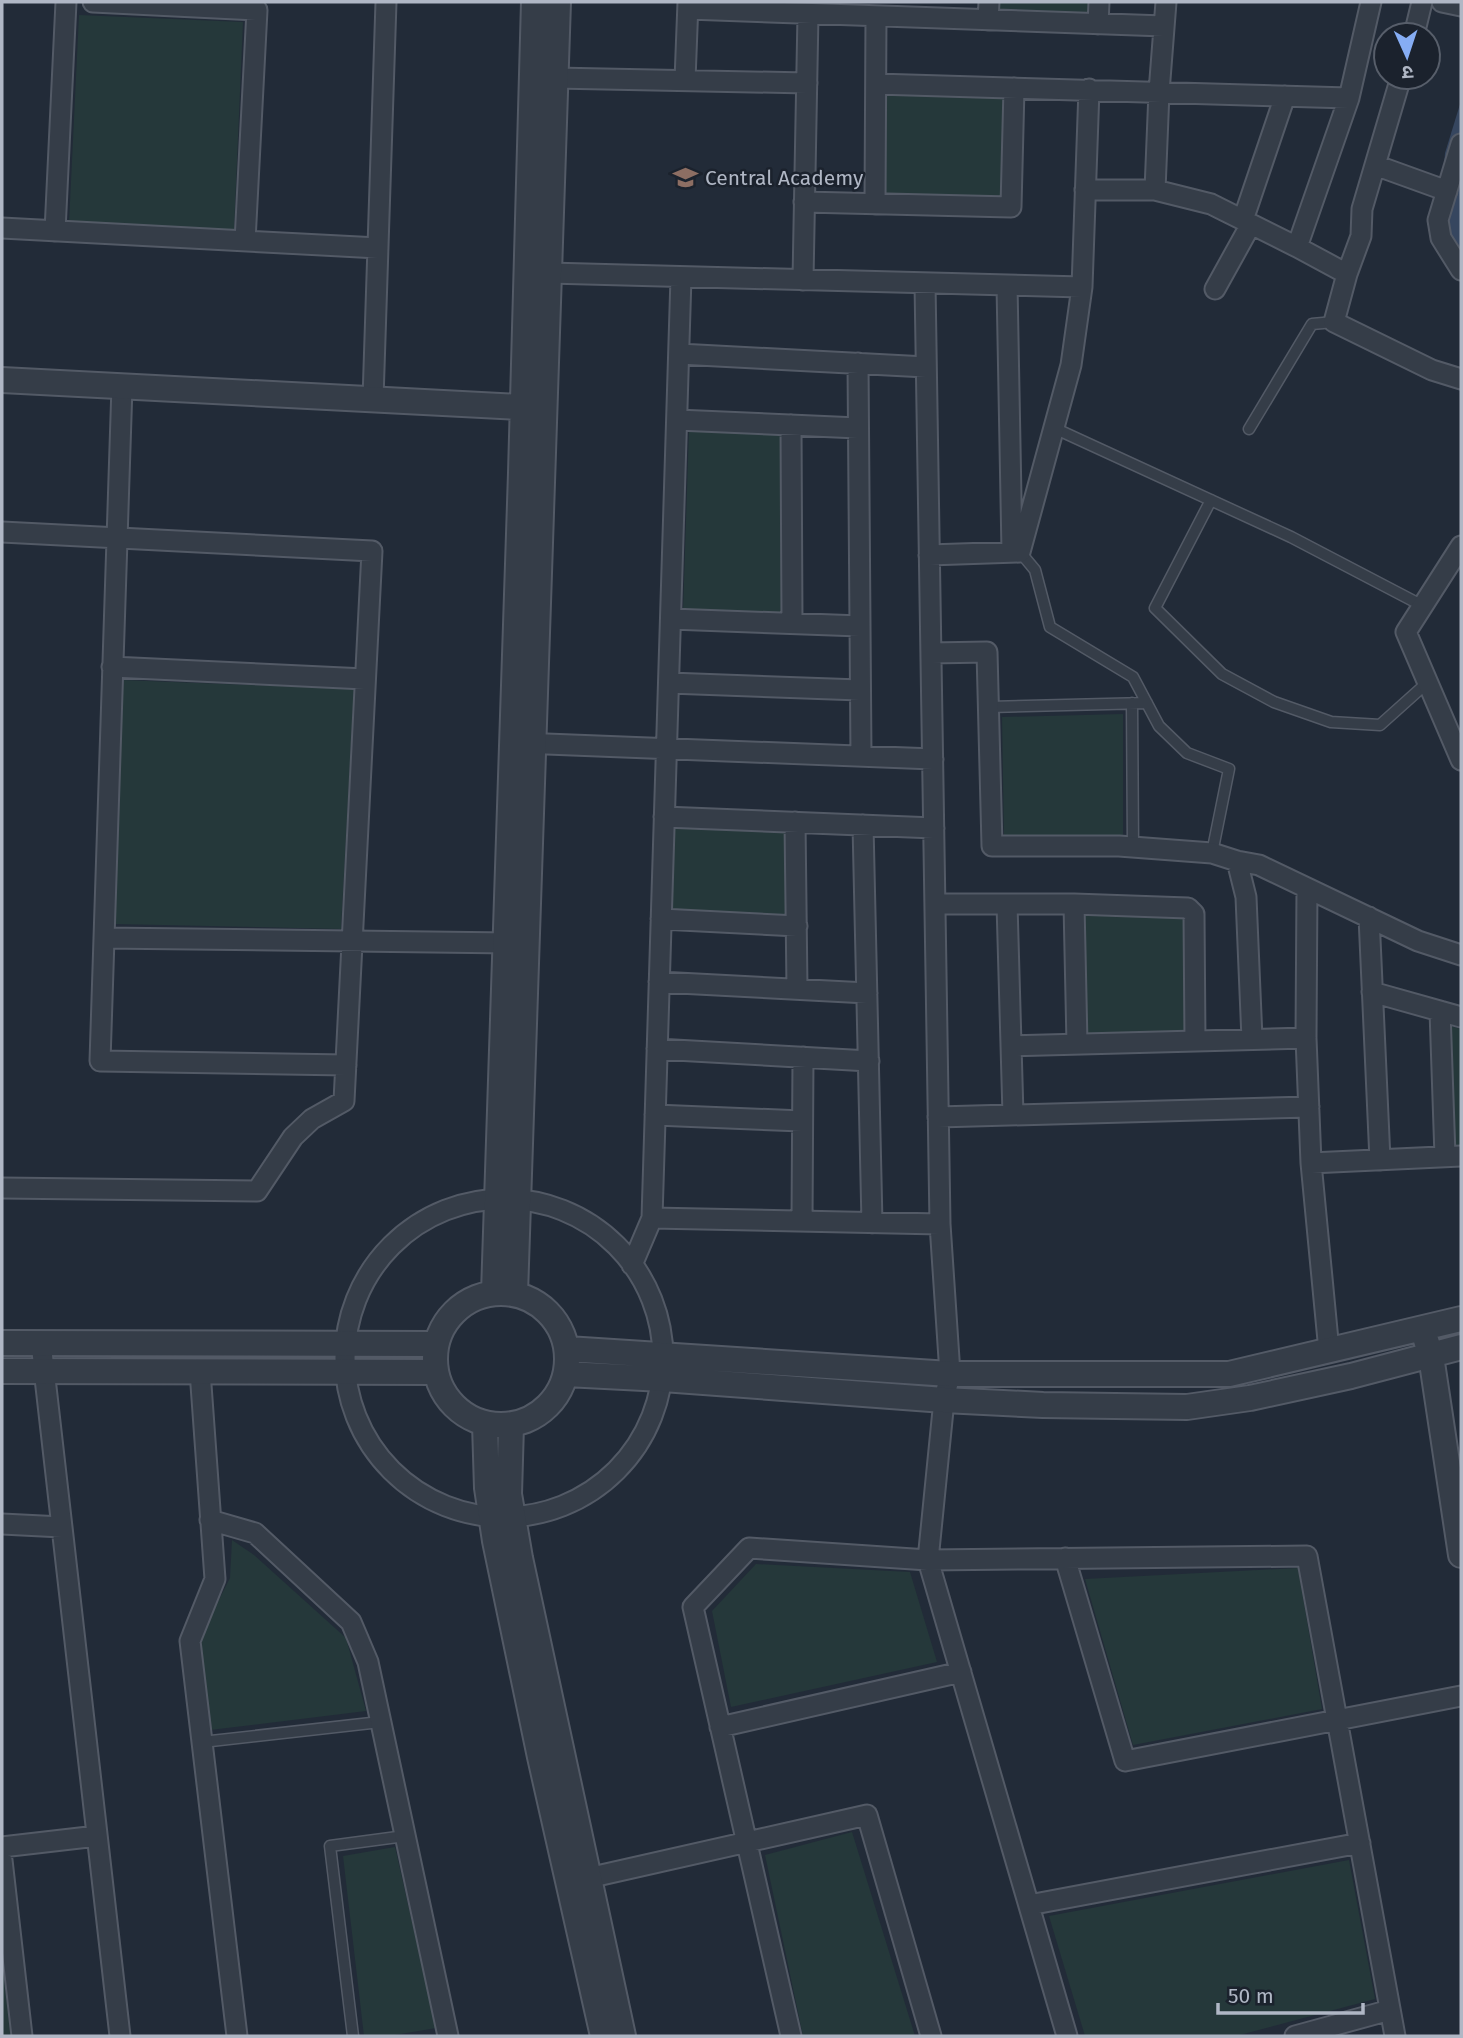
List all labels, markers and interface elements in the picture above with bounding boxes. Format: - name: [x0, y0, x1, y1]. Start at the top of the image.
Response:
- north arrow: [1372, 21, 1442, 91]
- text: उ: [1401, 61, 1414, 84]
- school or university icon: Central Academy: [671, 164, 699, 192]
- place label: Central Academy: [705, 165, 864, 191]
- scale bar: [1218, 1972, 1363, 2016]
- text: 50 m: [1228, 1983, 1274, 2009]

